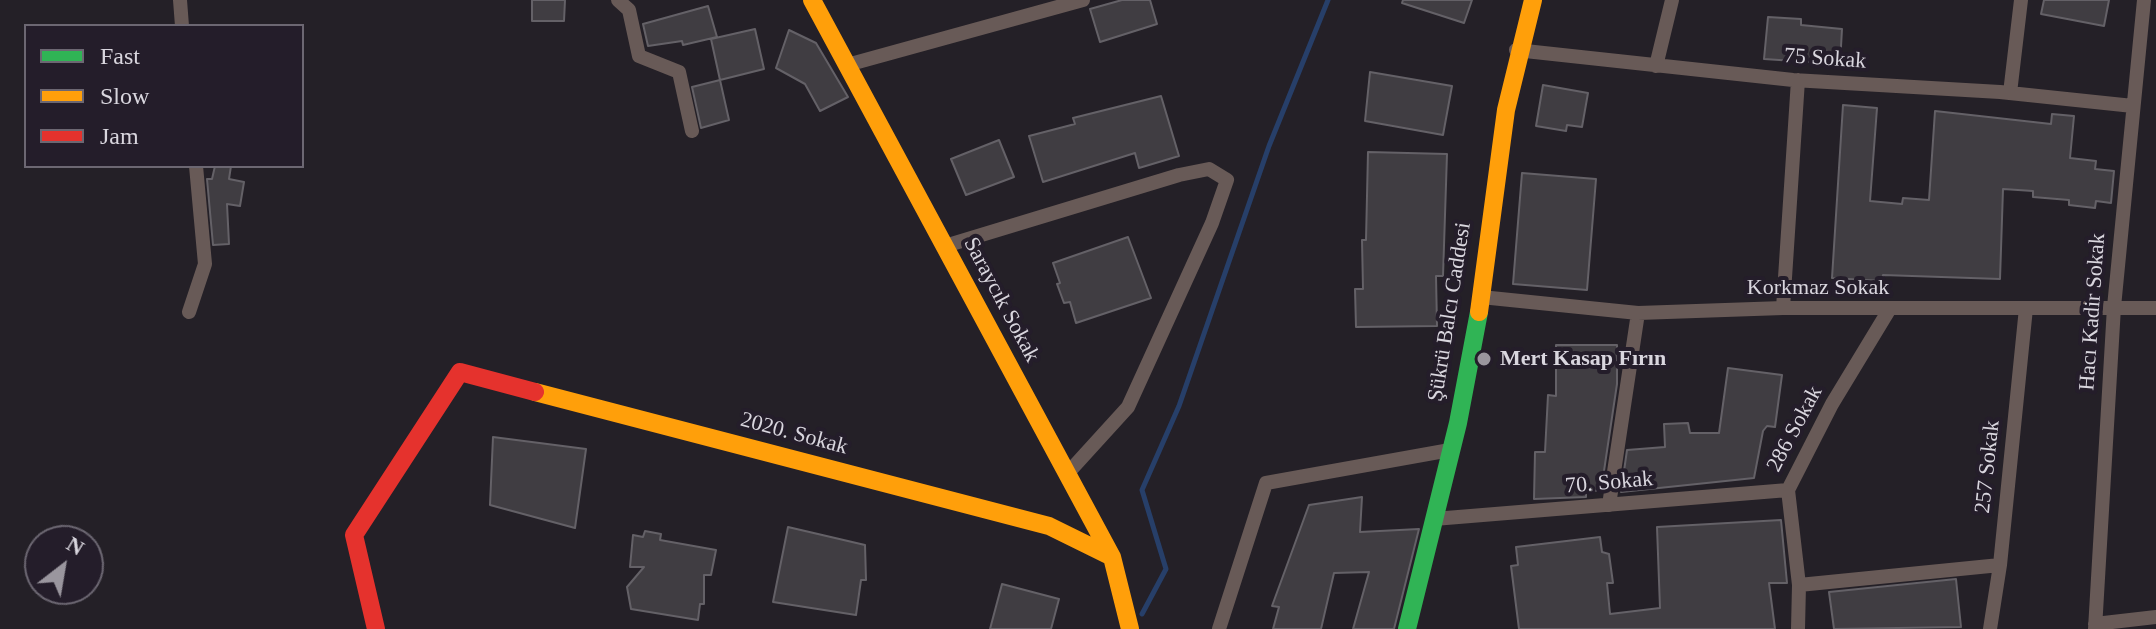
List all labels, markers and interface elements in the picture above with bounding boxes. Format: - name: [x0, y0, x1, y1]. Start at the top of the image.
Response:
- legend: [24, 24, 304, 168]
- text: Fast: [100, 43, 140, 69]
- street label: 75 Sokak: [1783, 43, 1867, 75]
- text: Slow: [100, 83, 149, 109]
- text: Jam: [100, 123, 139, 149]
- street label: Şükrü Balcı Caddesi: [1423, 221, 1477, 403]
- street label: Hacı Kadir Sokak: [2074, 232, 2112, 392]
- street label: Saraycık Sokak: [957, 233, 1045, 367]
- street label: Korkmaz Sokak: [1747, 275, 1889, 301]
- place label: Mert Kasap Fırın: [1500, 346, 1666, 372]
- marker: Mert Kasap Fırın: [1475, 350, 1493, 368]
- street label: 286 Sokak: [1761, 382, 1829, 476]
- street label: 2020. Sokak: [737, 407, 851, 461]
- street label: 257 Sokak: [1970, 419, 2006, 515]
- street label: 70. Sokak: [1564, 466, 1654, 500]
- north arrow: [24, 525, 104, 605]
- text: N: [62, 531, 89, 561]

